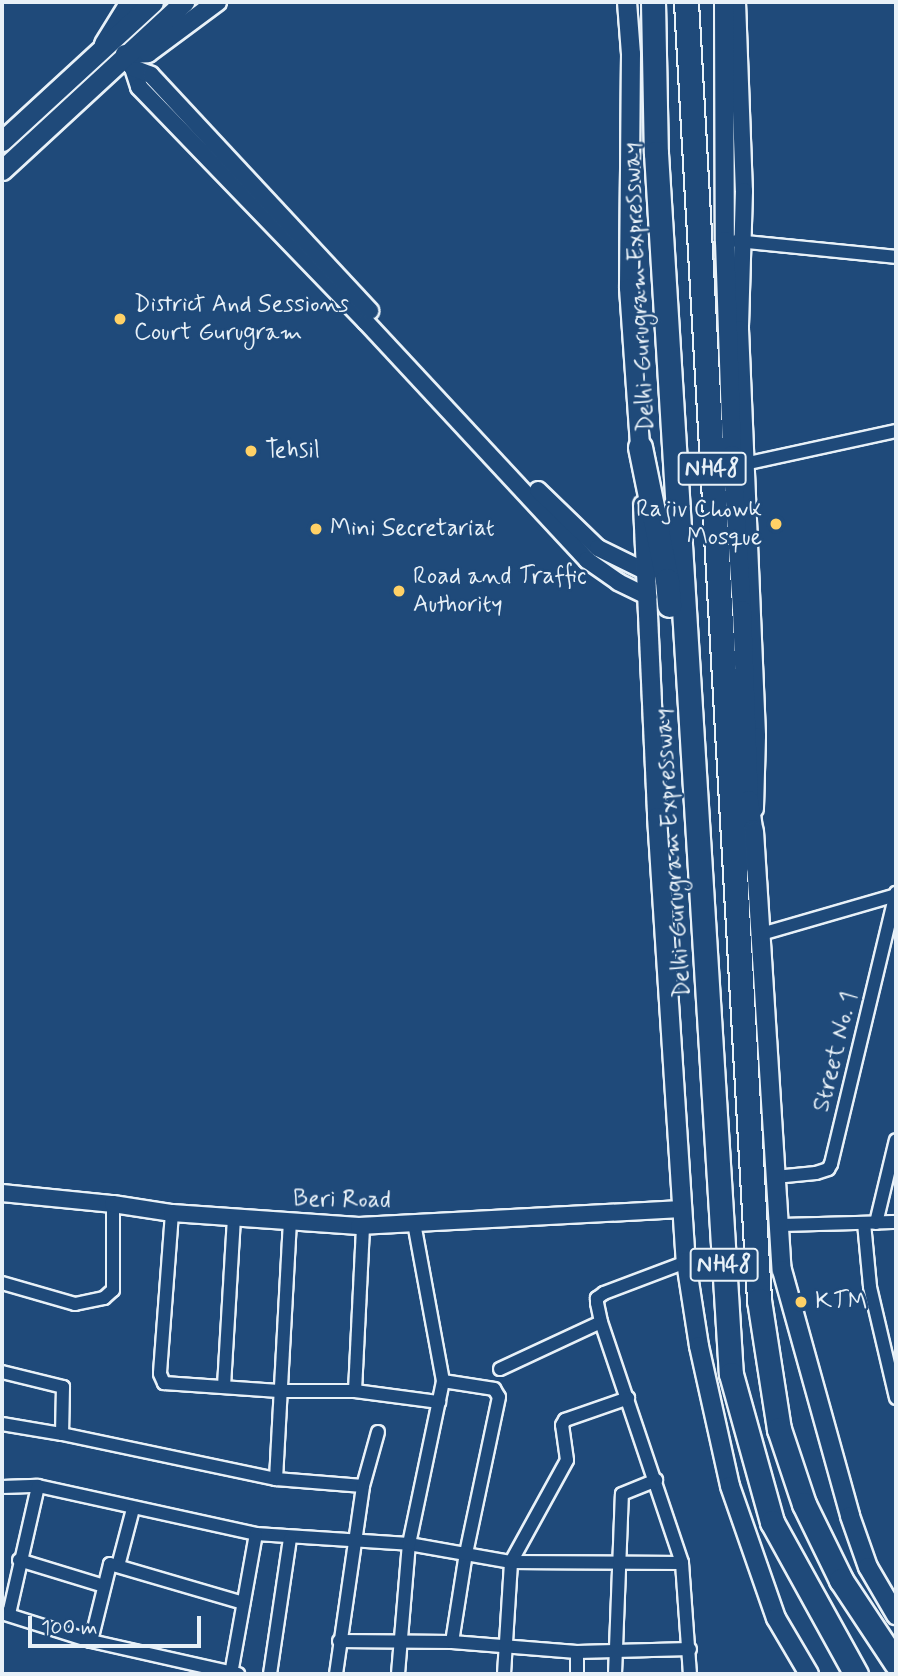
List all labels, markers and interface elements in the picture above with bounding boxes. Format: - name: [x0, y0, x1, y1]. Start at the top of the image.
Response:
- street label: Delhi-Gurugram Expressway: [617, 138, 661, 436]
- place label: District And Sessions Court Gurugram: [134, 291, 341, 347]
- marker: District And Sessions Court Gurugram: [112, 311, 128, 327]
- place label: Tehsil: [265, 437, 320, 465]
- marker: Tehsil: [243, 443, 259, 459]
- road number: NH48: [677, 449, 747, 489]
- place label: Rajiv Chowk Mosque: [636, 496, 762, 552]
- place label: Mini Secretariat: [330, 515, 506, 543]
- marker: Rajiv Chowk Mosque: [768, 516, 784, 532]
- marker: Mini Secretariat: [308, 521, 324, 537]
- place label: Road and Traffic Authority: [413, 563, 574, 619]
- marker: Road and Traffic Authority: [391, 583, 407, 599]
- street label: Delhi-Gurugram Expressway: [648, 704, 698, 1002]
- street label: Street No. 1: [807, 989, 865, 1115]
- street label: Beri Road: [293, 1185, 391, 1215]
- road number: NH48: [689, 1246, 759, 1284]
- place label: KTM: [815, 1288, 868, 1316]
- marker: KTM: [793, 1294, 809, 1310]
- scale bar: [32, 1602, 205, 1646]
- text: 100 m: [41, 1614, 97, 1642]

